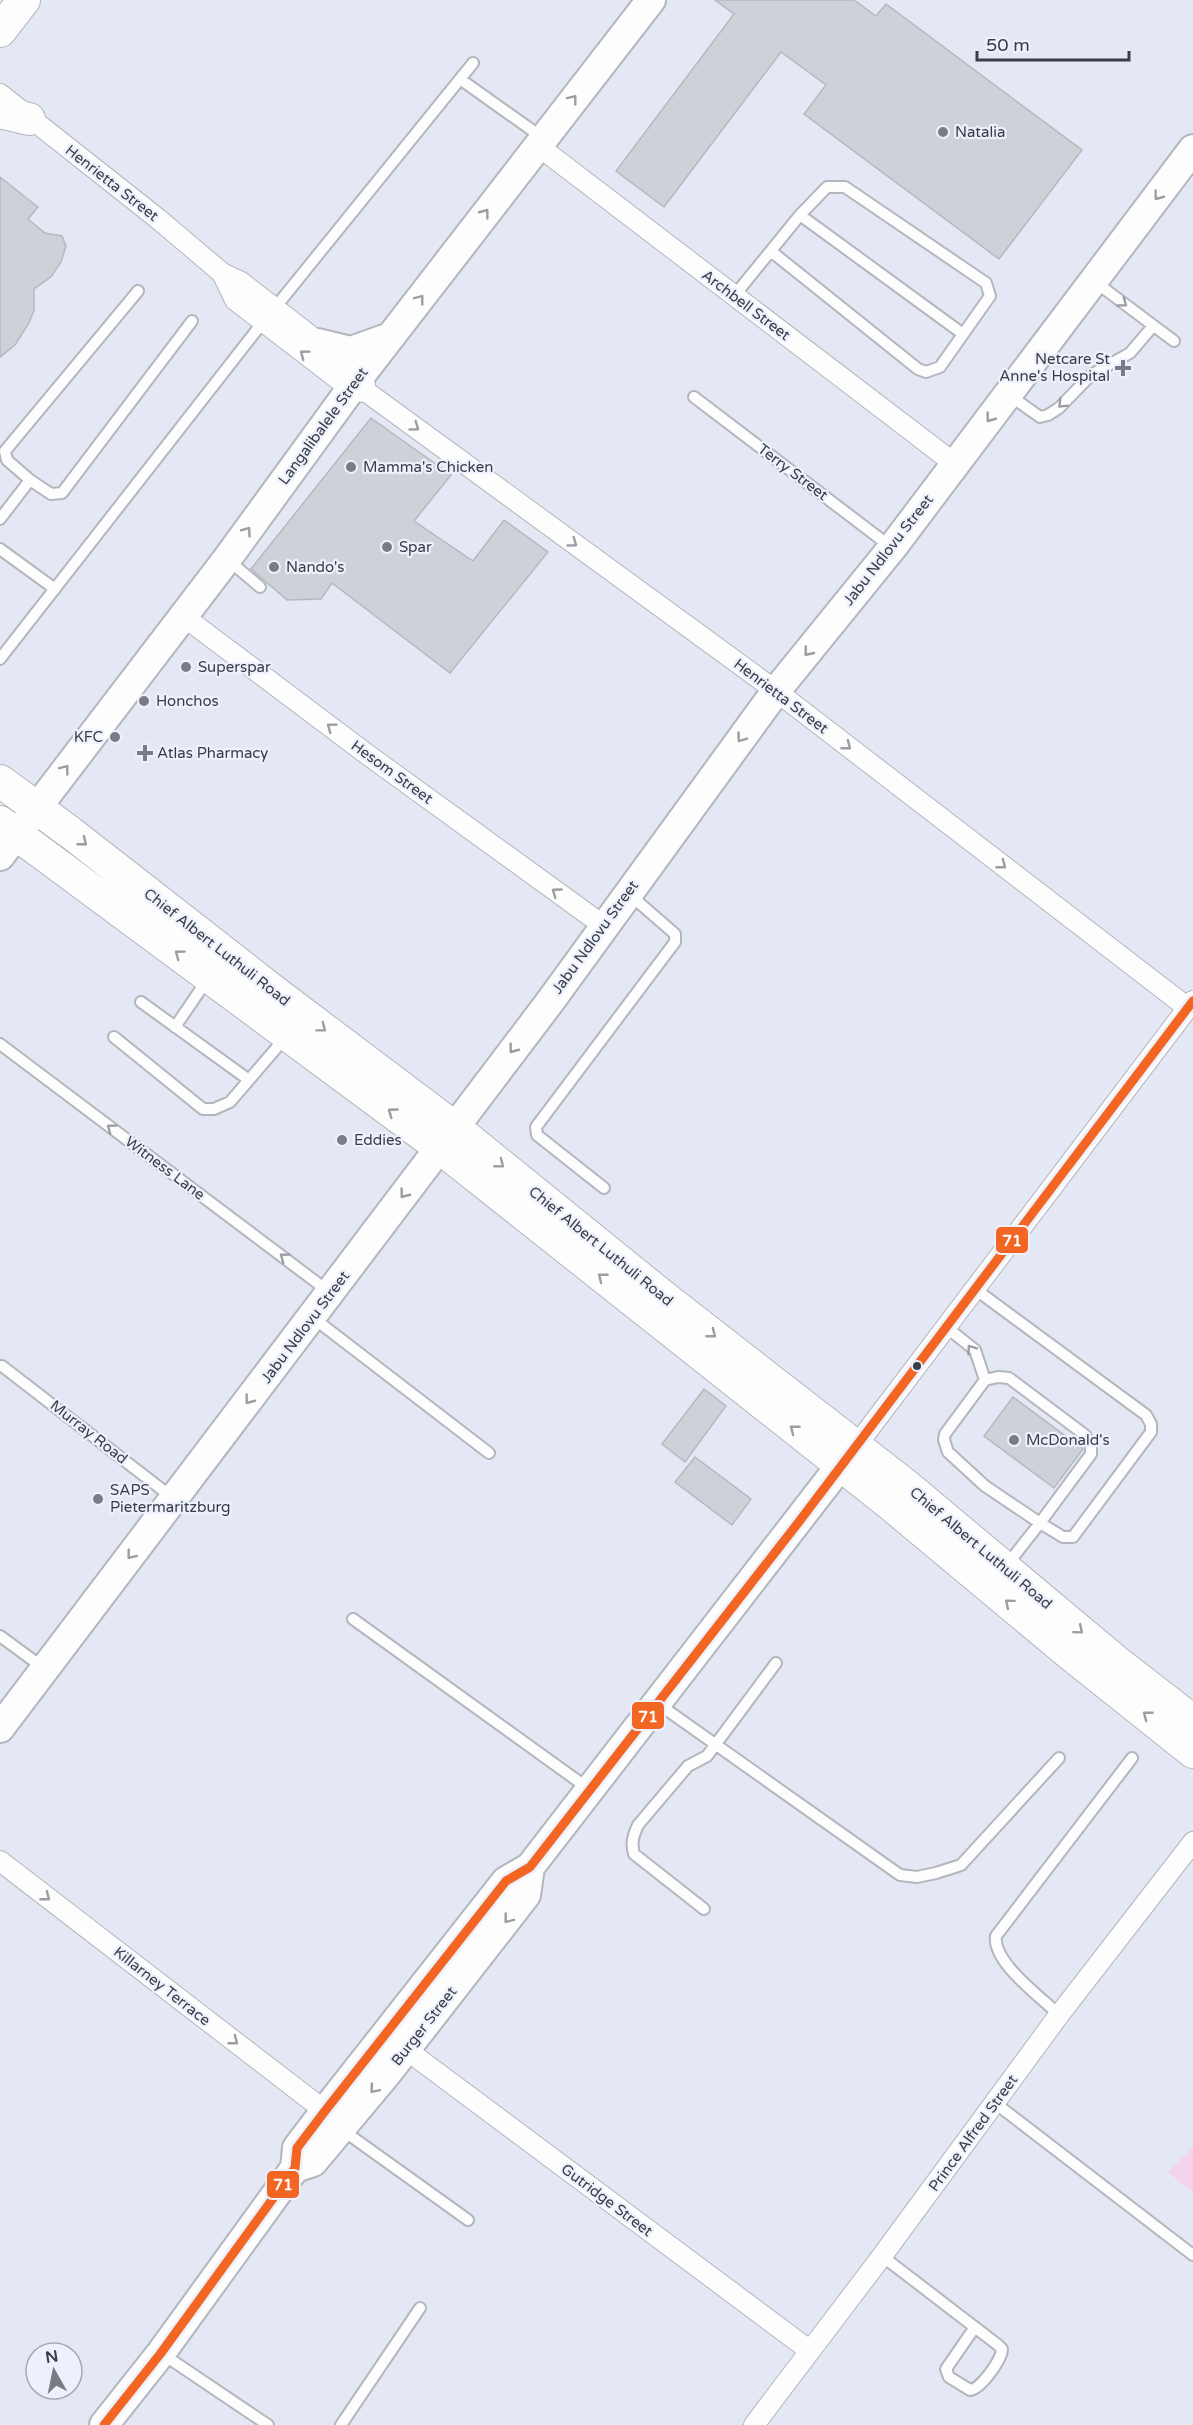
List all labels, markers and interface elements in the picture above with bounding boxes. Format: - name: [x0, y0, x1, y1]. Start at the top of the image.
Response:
- scale bar: [977, 24, 1128, 62]
- text: 50 m: [986, 34, 1030, 56]
- one-way arrow: [566, 95, 577, 106]
- place label: Natalia: [955, 123, 1005, 141]
- marker: Natalia: [936, 125, 950, 139]
- street label: Henrietta Street: [62, 141, 162, 225]
- one-way arrow: [1154, 189, 1165, 200]
- one-way arrow: [478, 209, 489, 220]
- street label: Archbell Street: [698, 266, 794, 344]
- one-way arrow: [413, 294, 424, 305]
- one-way arrow: [1117, 296, 1128, 307]
- one-way arrow: [300, 350, 311, 361]
- place label: Netcare St Anne's Hospital: [999, 350, 1110, 385]
- marker: Netcare St Anne's Hospital: [1114, 359, 1132, 377]
- street label: Langalibalele Street: [274, 364, 372, 488]
- one-way arrow: [1058, 396, 1069, 407]
- one-way arrow: [986, 412, 997, 423]
- one-way arrow: [409, 420, 420, 431]
- street label: Terry Street: [754, 440, 832, 504]
- place label: Mamma's Chicken: [363, 458, 493, 476]
- marker: Mamma's Chicken: [344, 460, 358, 474]
- street label: Jabu Ndlovu Street: [839, 491, 937, 609]
- one-way arrow: [240, 527, 251, 538]
- one-way arrow: [566, 535, 577, 546]
- place label: Spar: [399, 538, 432, 556]
- marker: Spar: [380, 540, 394, 554]
- place label: Nando's: [286, 558, 345, 576]
- marker: Nando's: [267, 560, 281, 574]
- one-way arrow: [804, 645, 815, 656]
- street label: Henrietta Street: [730, 655, 832, 737]
- place label: Superspar: [198, 658, 271, 676]
- marker: Superspar: [179, 660, 193, 674]
- place label: Honchos: [156, 692, 219, 710]
- marker: Honchos: [137, 694, 151, 708]
- one-way arrow: [327, 723, 338, 734]
- place label: KFC: [74, 728, 103, 746]
- marker: KFC: [108, 730, 122, 744]
- one-way arrow: [738, 732, 749, 743]
- street label: Hesom Street: [348, 736, 437, 808]
- one-way arrow: [841, 739, 852, 750]
- place label: Atlas Pharmacy: [157, 744, 268, 762]
- marker: Atlas Pharmacy: [138, 746, 152, 760]
- one-way arrow: [57, 765, 68, 776]
- one-way arrow: [76, 835, 87, 846]
- one-way arrow: [995, 858, 1006, 869]
- street label: Jabu Ndlovu Street: [548, 877, 642, 997]
- street label: Chief Albert Luthuli Road: [140, 884, 294, 1010]
- one-way arrow: [552, 888, 563, 899]
- one-way arrow: [175, 951, 186, 962]
- one-way arrow: [316, 1021, 327, 1032]
- one-way arrow: [510, 1043, 521, 1054]
- one-way arrow: [388, 1109, 399, 1120]
- one-way arrow: [107, 1124, 118, 1135]
- place label: Eddies: [354, 1131, 402, 1149]
- street label: Witness Lane: [122, 1132, 208, 1204]
- marker: Eddies: [335, 1133, 349, 1147]
- one-way arrow: [493, 1157, 504, 1168]
- street label: Chief Albert Luthuli Road: [525, 1182, 677, 1310]
- one-way arrow: [400, 1187, 411, 1198]
- line badge: 71: [995, 1226, 1029, 1254]
- text: 71: [1002, 1231, 1022, 1251]
- one-way arrow: [280, 1254, 291, 1265]
- street label: Jabu Ndlovu Street: [257, 1267, 353, 1387]
- one-way arrow: [598, 1274, 609, 1285]
- one-way arrow: [705, 1327, 716, 1338]
- one-way arrow: [967, 1345, 978, 1356]
- unlabelled marker: [911, 1360, 923, 1372]
- one-way arrow: [246, 1394, 257, 1405]
- street label: Murray Road: [47, 1396, 131, 1468]
- one-way arrow: [790, 1426, 801, 1437]
- place label: McDonald's: [1026, 1431, 1110, 1449]
- marker: McDonald's: [1007, 1433, 1021, 1447]
- place label: SAPS Pietermaritzburg: [110, 1481, 231, 1516]
- street label: Chief Albert Luthuli Road: [906, 1483, 1056, 1613]
- marker: SAPS Pietermaritzburg: [91, 1492, 105, 1506]
- one-way arrow: [127, 1549, 138, 1560]
- one-way arrow: [1005, 1600, 1016, 1611]
- one-way arrow: [1072, 1622, 1083, 1633]
- line badge: 71: [631, 1701, 665, 1730]
- text: 71: [638, 1707, 658, 1727]
- one-way arrow: [1143, 1712, 1154, 1723]
- one-way arrow: [40, 1889, 51, 1900]
- one-way arrow: [504, 1912, 515, 1923]
- street label: Killarney Terrace: [110, 1943, 214, 2029]
- street label: Burger Street: [388, 1983, 461, 2069]
- one-way arrow: [227, 2034, 238, 2045]
- street label: Prince Alfred Street: [925, 2071, 1021, 2195]
- one-way arrow: [370, 2082, 381, 2093]
- street label: Gutridge Street: [558, 2160, 657, 2240]
- line badge: 71: [266, 2170, 300, 2199]
- text: 71: [273, 2175, 293, 2195]
- north arrow: [24, 2341, 84, 2401]
- text: N: [44, 2346, 60, 2368]

